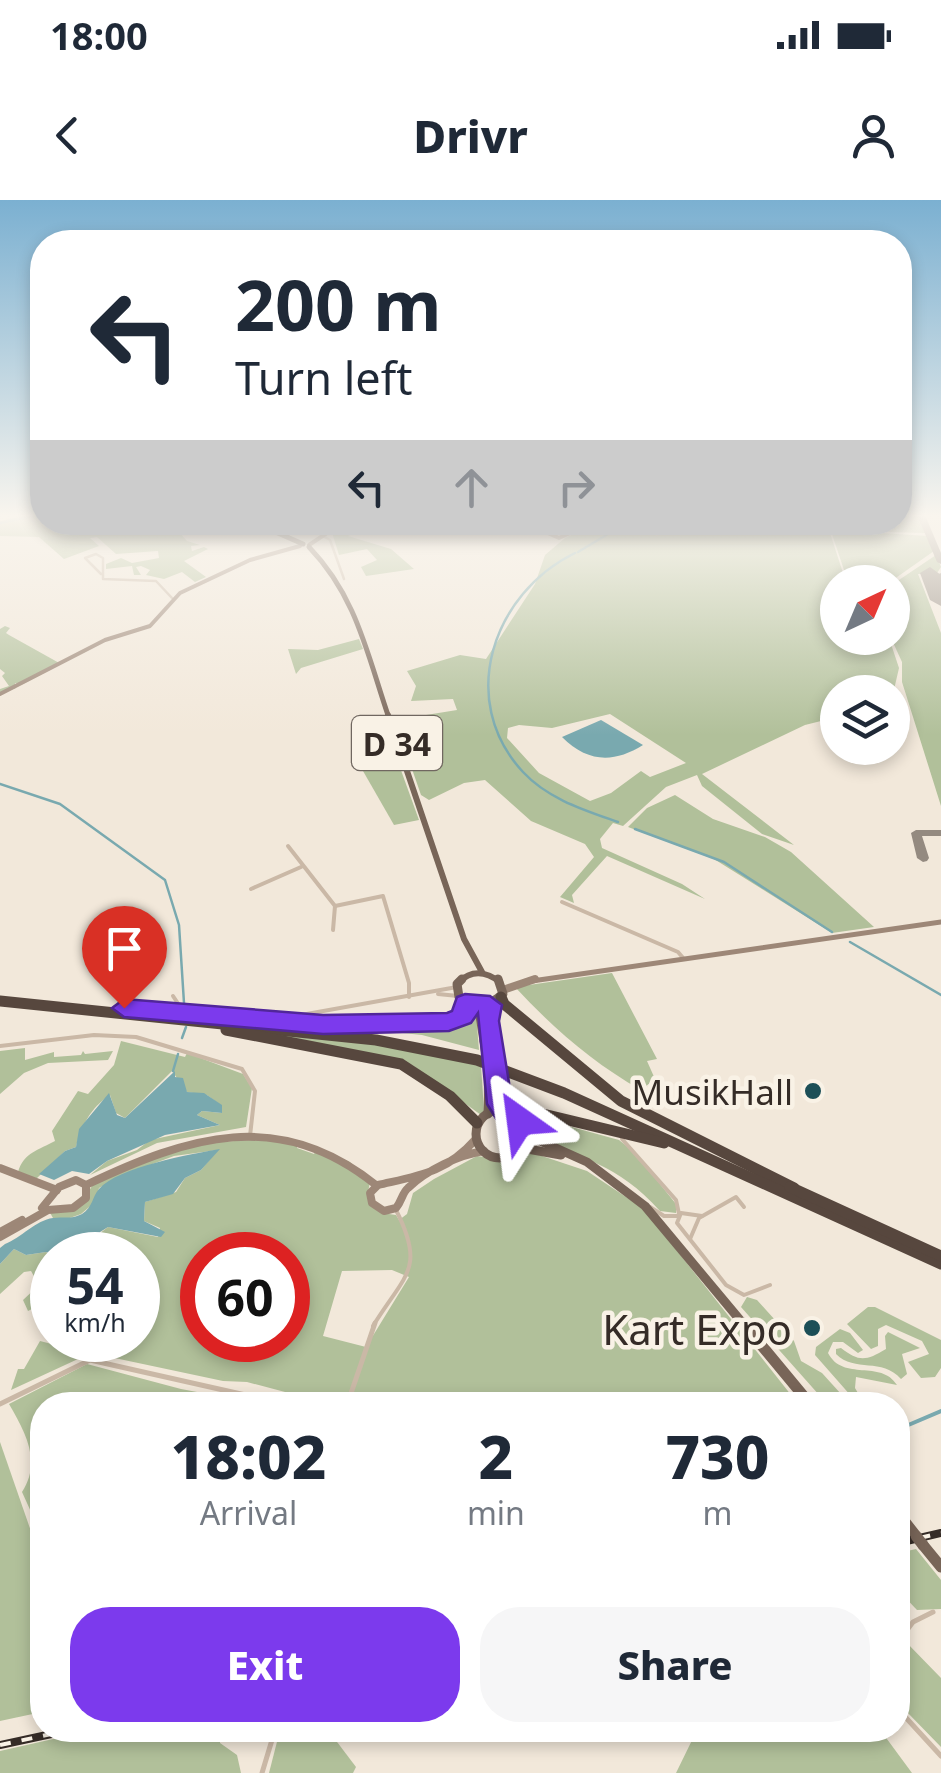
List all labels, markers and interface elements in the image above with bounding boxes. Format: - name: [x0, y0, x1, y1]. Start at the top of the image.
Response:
- text: 18:00: [50, 9, 148, 61]
- text: Drivr: [413, 105, 528, 166]
- icon: back: [40, 108, 95, 163]
- icon: person: [846, 108, 901, 163]
- text: 200 m: [235, 256, 442, 352]
- icon: left: [70, 270, 200, 400]
- text: Turn left: [235, 347, 412, 408]
- icon: left: [339, 460, 394, 515]
- icon: ahead: [444, 460, 499, 515]
- icon: right: [549, 460, 604, 515]
- north arrow: [820, 565, 910, 655]
- map controls: [820, 565, 910, 765]
- button: layers: [820, 675, 910, 765]
- road number: D 34: [352, 716, 442, 770]
- pin: [82, 906, 167, 1009]
- icon: arrive: [97, 921, 152, 976]
- place label: MusikHall: [632, 1068, 793, 1115]
- position arrow: [468, 1069, 572, 1173]
- marker: MusikHall: [802, 1080, 824, 1102]
- speed limit sign: 60: [180, 1232, 310, 1362]
- text: 54: [66, 1251, 124, 1319]
- place label: Kart Expo: [602, 1300, 792, 1357]
- text: km/h: [64, 1305, 126, 1339]
- marker: Kart Expo: [801, 1317, 823, 1339]
- text: 18:02: [171, 1415, 326, 1497]
- text: 2: [479, 1415, 513, 1497]
- text: 730: [665, 1415, 769, 1497]
- text: Arrival: [200, 1491, 297, 1534]
- text: min: [467, 1491, 525, 1534]
- text: m: [702, 1491, 732, 1534]
- button: Exit: [70, 1607, 460, 1722]
- button: Share: [480, 1607, 870, 1722]

